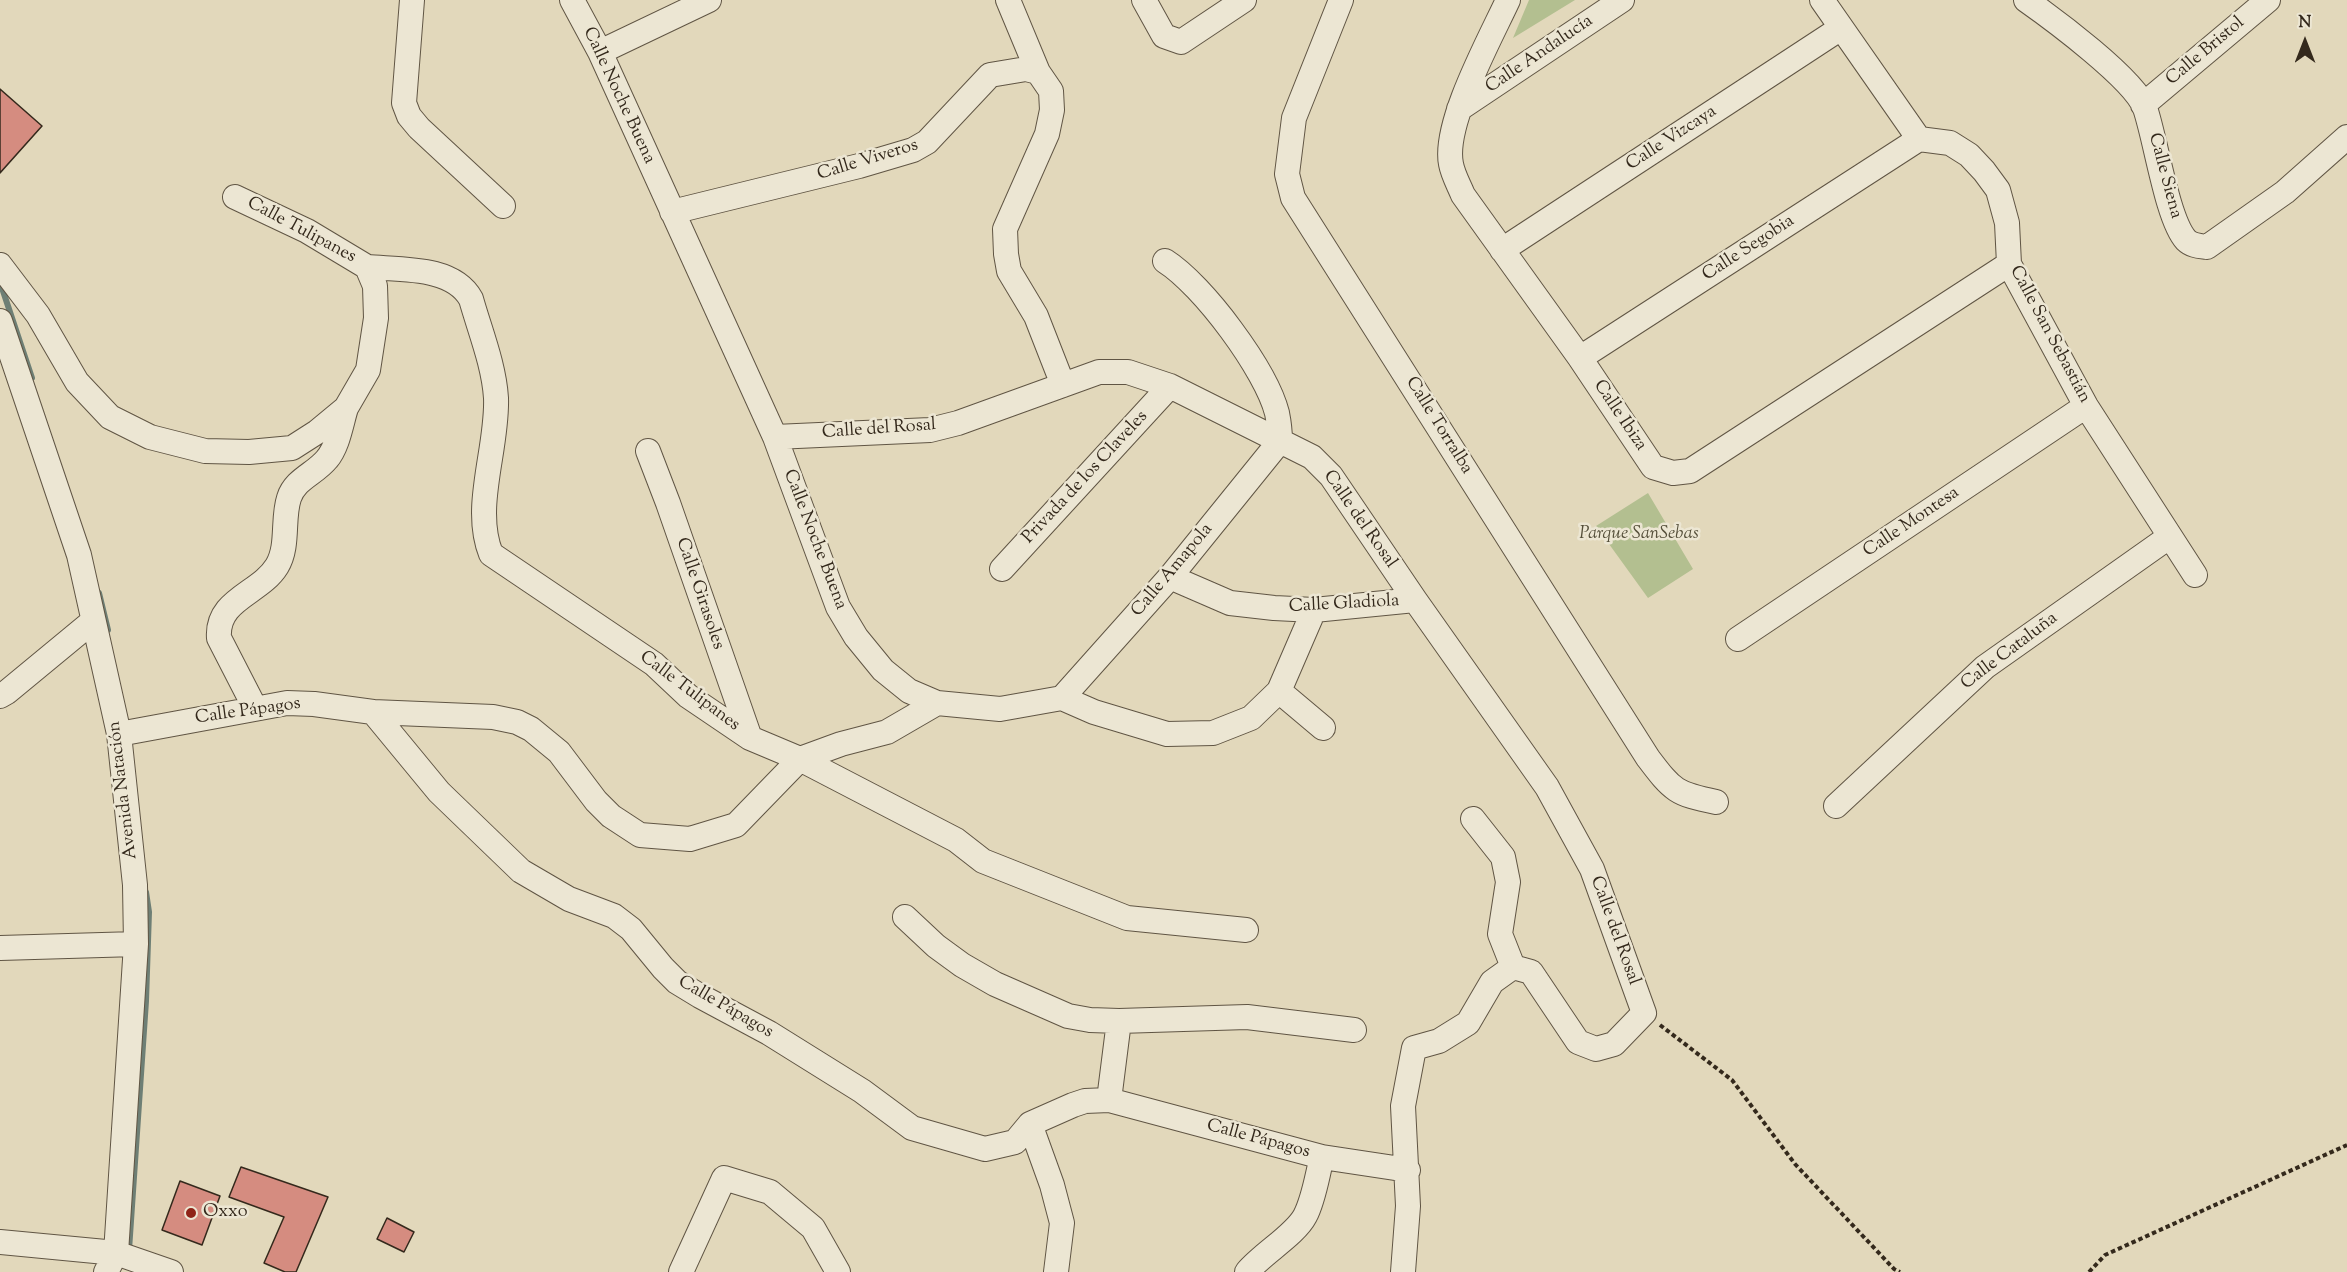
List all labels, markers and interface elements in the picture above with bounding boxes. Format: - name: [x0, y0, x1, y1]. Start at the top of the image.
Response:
- street label: Calle Andalucía: [1482, 11, 1598, 99]
- north arrow: [2275, 12, 2335, 72]
- text: N: [2299, 12, 2311, 35]
- street label: Calle Bristol: [2162, 13, 2250, 91]
- street label: Calle Noche Buena: [577, 24, 659, 168]
- street label: Calle Vizcaya: [1623, 102, 1721, 176]
- street label: Calle Siena: [2142, 131, 2186, 221]
- street label: Calle Viveros: [815, 135, 921, 187]
- street label: Calle Tulipanes: [243, 193, 359, 269]
- street label: Calle Segobia: [1699, 211, 1799, 287]
- street label: Calle San Sebastián: [2004, 263, 2094, 407]
- street label: Calle Torralba: [1400, 373, 1476, 479]
- street label: Calle Ibiza: [1587, 376, 1651, 456]
- street label: Privada de los Claveles: [1019, 407, 1153, 549]
- street label: Calle del Rosal: [821, 415, 937, 445]
- street label: Calle Noche Buena: [777, 467, 851, 613]
- street label: Calle del Rosal: [1317, 467, 1401, 573]
- street label: Calle Montesa: [1860, 483, 1964, 563]
- street label: Calle Amapola: [1128, 520, 1218, 622]
- park label: Parque SanSebas: [1579, 524, 1699, 546]
- street label: Calle Girasoles: [670, 535, 728, 653]
- street label: Calle Gladiola: [1288, 591, 1400, 619]
- street label: Calle Cataluña: [1957, 609, 2063, 695]
- street label: Calle Tulipanes: [634, 647, 744, 737]
- street label: Calle Pápagos: [194, 694, 302, 730]
- street label: Avenida Natación: [105, 720, 143, 860]
- street label: Calle del Rosal: [1584, 874, 1644, 988]
- street label: Calle Pápagos: [674, 972, 776, 1044]
- street label: Calle Pápagos: [1204, 1116, 1312, 1164]
- place label: Oxxo: [203, 1202, 248, 1224]
- marker: Oxxo: [184, 1206, 198, 1220]

